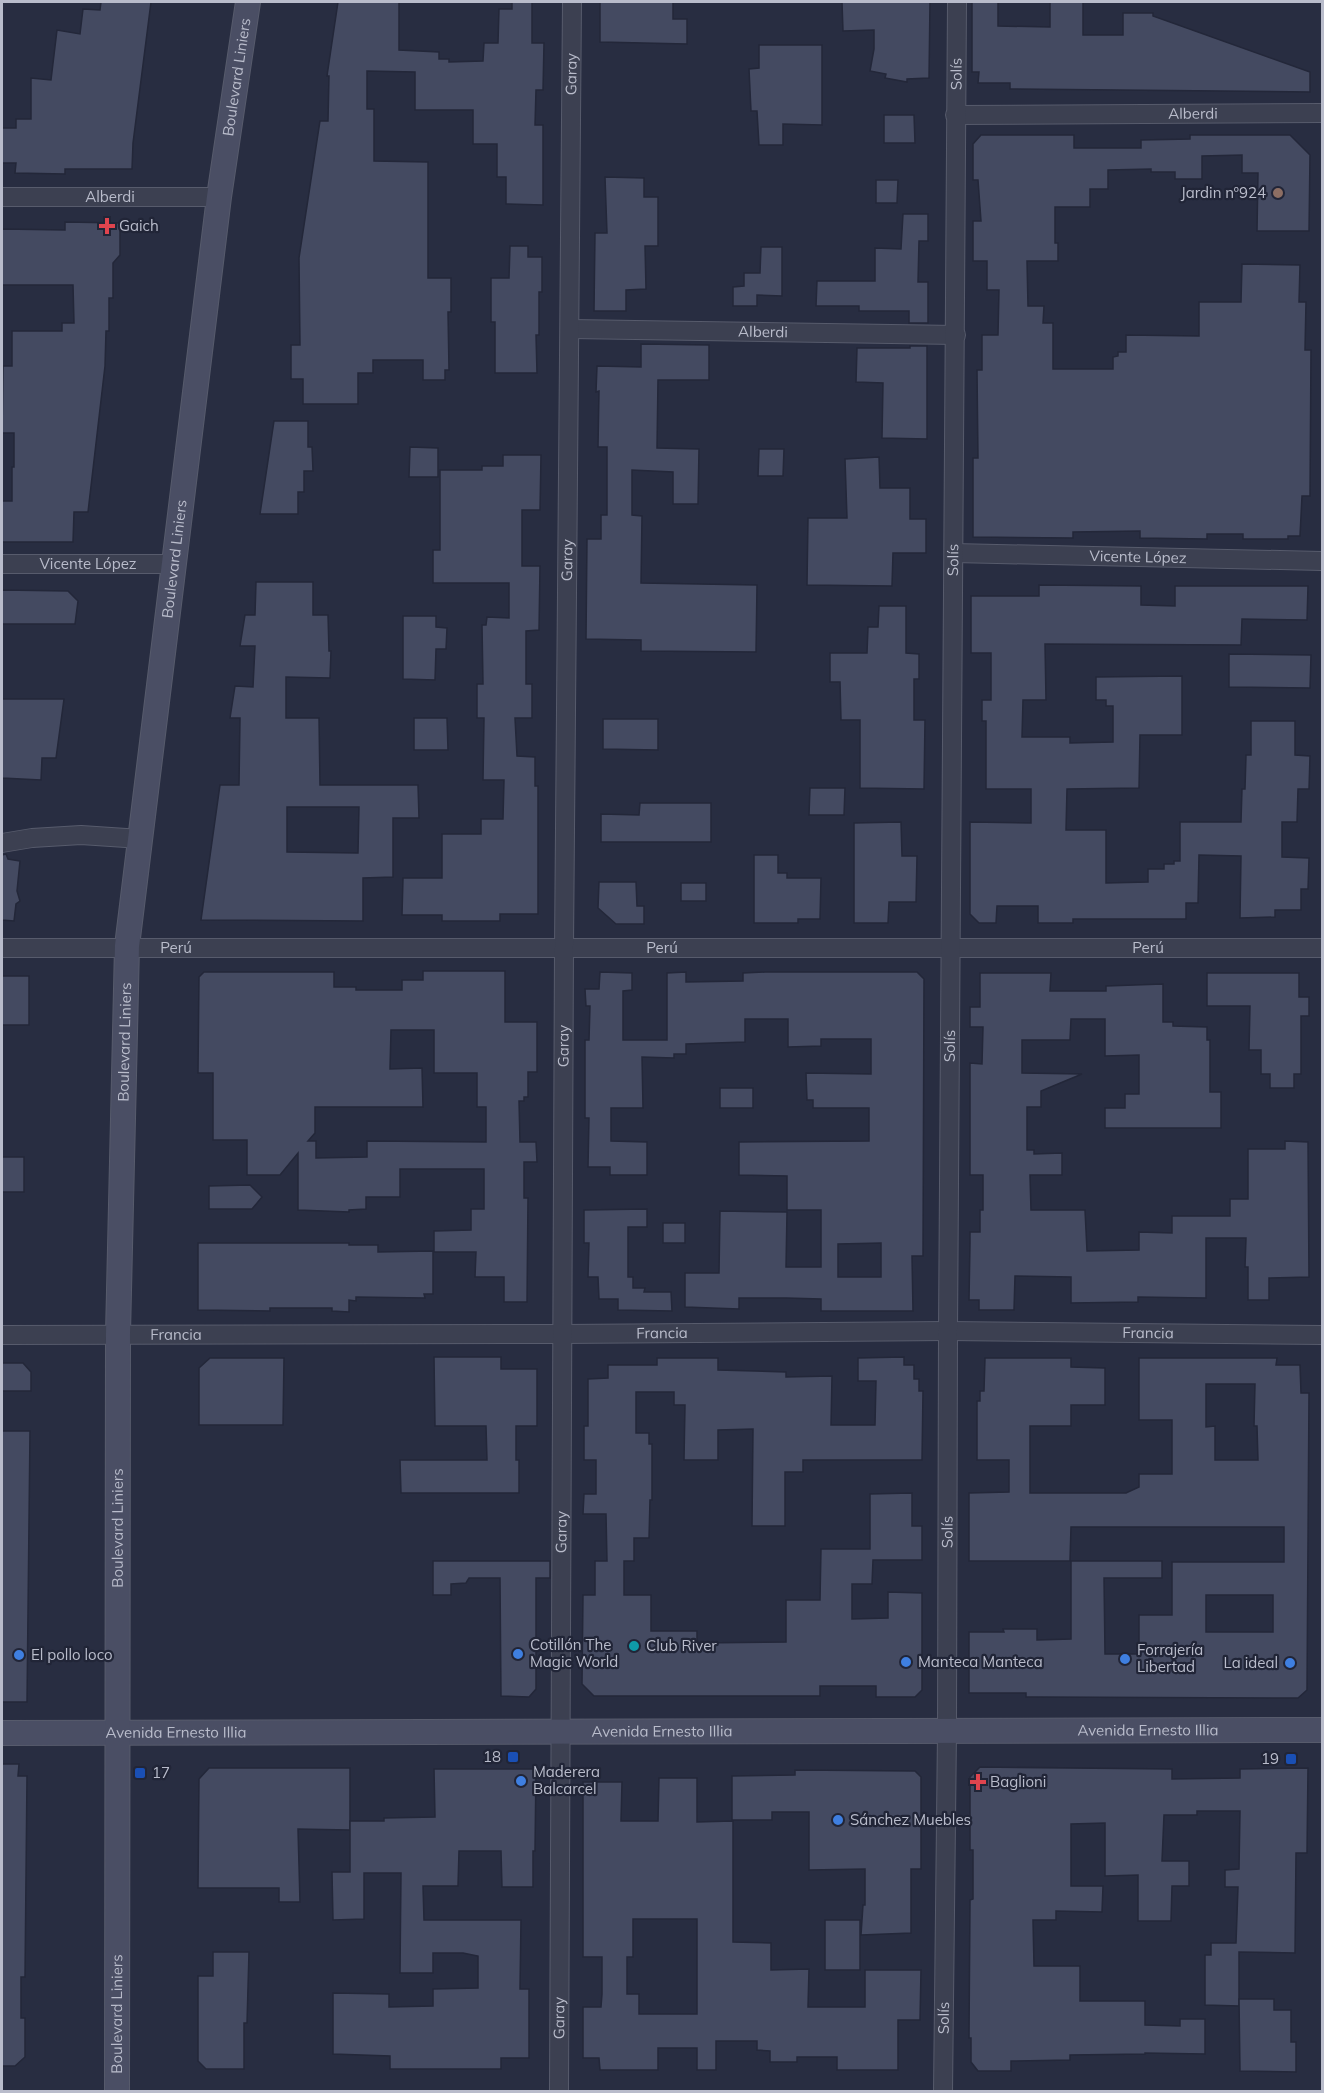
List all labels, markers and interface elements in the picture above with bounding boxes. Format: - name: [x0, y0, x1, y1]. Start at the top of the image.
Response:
- street label: Boulevard Liniers: [218, 17, 255, 137]
- street label: Garay: [561, 53, 581, 95]
- street label: Solís: [946, 58, 966, 90]
- street label: Alberdi: [1168, 104, 1218, 123]
- place label: Jardin nº924: [1181, 183, 1266, 202]
- marker: Jardin nº924: [1271, 186, 1285, 200]
- street label: Alberdi: [85, 187, 135, 206]
- place label: Gaich: [119, 216, 159, 235]
- marker: Gaich: [100, 219, 114, 233]
- street label: Alberdi: [738, 322, 788, 341]
- street label: Boulevard Liniers: [157, 499, 191, 619]
- street label: Garay: [557, 539, 576, 581]
- street label: Solís: [943, 544, 962, 576]
- street label: Vicente López: [1089, 546, 1187, 567]
- street label: Vicente López: [39, 554, 137, 573]
- street label: Perú: [160, 938, 192, 957]
- street label: Perú: [646, 938, 678, 957]
- street label: Perú: [1132, 938, 1164, 957]
- street label: Boulevard Liniers: [113, 982, 135, 1102]
- street label: Garay: [553, 1025, 573, 1067]
- street label: Solís: [940, 1030, 959, 1062]
- street label: Francia: [636, 1323, 688, 1342]
- street label: Francia: [1122, 1323, 1174, 1342]
- street label: Francia: [150, 1325, 202, 1344]
- street label: Boulevard Liniers: [108, 1468, 127, 1588]
- street label: Garay: [551, 1511, 571, 1553]
- street label: Solís: [937, 1516, 957, 1548]
- place label: Cotillón The Magic World: [530, 1635, 618, 1671]
- place label: Club River: [646, 1636, 717, 1655]
- marker: Club River: [627, 1639, 641, 1653]
- place label: Forrajería Libertad: [1137, 1640, 1203, 1676]
- place label: El pollo loco: [31, 1645, 112, 1664]
- marker: Cotillón The Magic World: [511, 1647, 525, 1661]
- marker: El pollo loco: [12, 1648, 26, 1662]
- place label: Manteca Manteca: [918, 1652, 1043, 1671]
- marker: Forrajería Libertad: [1118, 1652, 1132, 1666]
- place label: La ideal: [1224, 1653, 1278, 1672]
- marker: Manteca Manteca: [899, 1655, 913, 1669]
- marker: La ideal: [1283, 1656, 1297, 1670]
- street label: Avenida Ernesto Illia: [1077, 1720, 1218, 1740]
- street label: Avenida Ernesto Illia: [591, 1721, 732, 1741]
- street label: Avenida Ernesto Illia: [106, 1722, 246, 1742]
- place label: 18: [483, 1747, 501, 1766]
- place label: 19: [1261, 1749, 1279, 1768]
- marker: 18: [506, 1750, 520, 1764]
- marker: 19: [1284, 1752, 1298, 1766]
- place label: Maderera Balcarcel: [533, 1762, 600, 1798]
- place label: 17: [152, 1763, 170, 1782]
- marker: 17: [133, 1766, 147, 1780]
- place label: Baglioni: [990, 1772, 1046, 1791]
- marker: Maderera Balcarcel: [514, 1774, 528, 1788]
- marker: Baglioni: [971, 1775, 985, 1789]
- place label: Sánchez Muebles: [850, 1810, 971, 1829]
- marker: Sánchez Muebles: [831, 1813, 845, 1827]
- street label: Boulevard Liniers: [107, 1954, 126, 2074]
- street label: Garay: [549, 1997, 568, 2039]
- street label: Solís: [934, 2002, 953, 2034]

